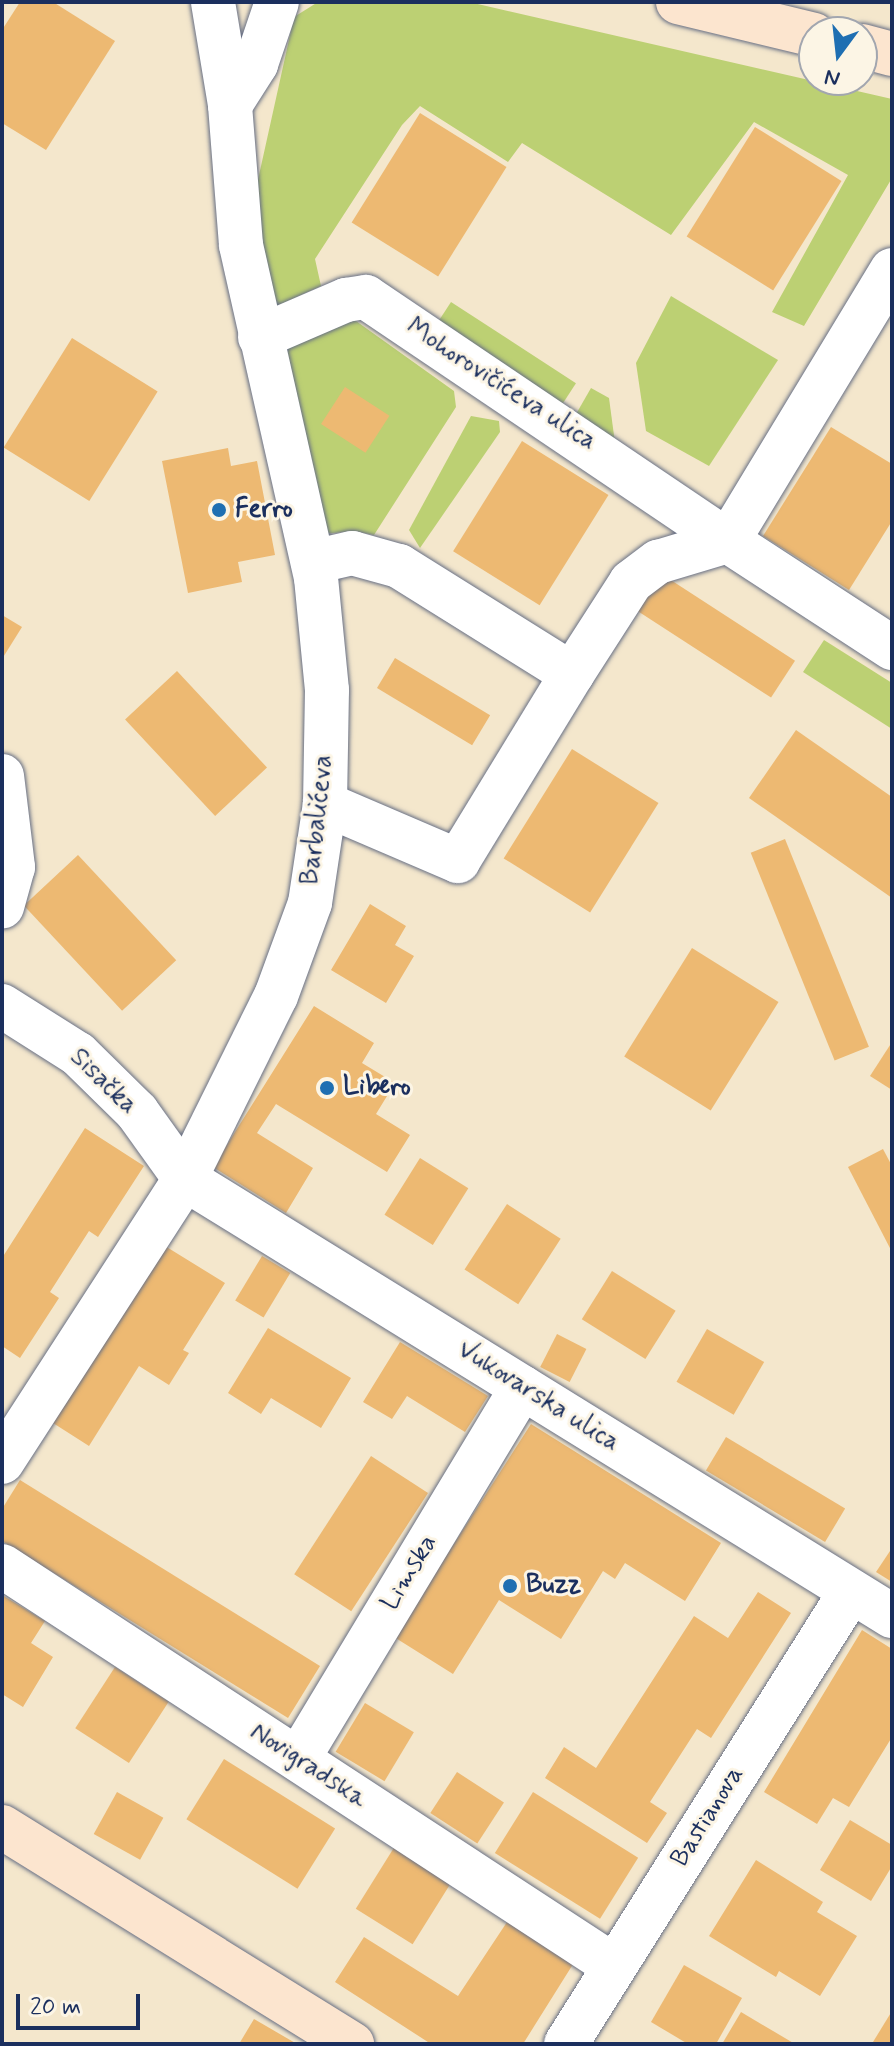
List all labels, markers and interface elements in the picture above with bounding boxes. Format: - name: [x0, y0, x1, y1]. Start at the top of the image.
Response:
- north arrow: [798, 16, 878, 96]
- text: N: [822, 62, 843, 93]
- street label: Mohorovičićeva ulica: [401, 313, 601, 457]
- place label: Ferro: [235, 494, 293, 526]
- marker: Ferro: [210, 501, 228, 519]
- street label: Barbalićeva: [296, 753, 340, 887]
- street label: Sisačka: [63, 1042, 143, 1122]
- place label: Libero: [343, 1072, 411, 1104]
- marker: Libero: [318, 1079, 336, 1097]
- street label: Vukovarska ulica: [452, 1335, 624, 1459]
- street label: Limska: [375, 1529, 445, 1617]
- place label: Buzz: [526, 1570, 581, 1602]
- marker: Buzz: [501, 1577, 519, 1595]
- street label: Novigradska: [244, 1717, 372, 1815]
- street label: Bastianova: [665, 1761, 751, 1873]
- scale bar: [20, 1978, 144, 2028]
- text: 20 m: [30, 1992, 81, 2023]

